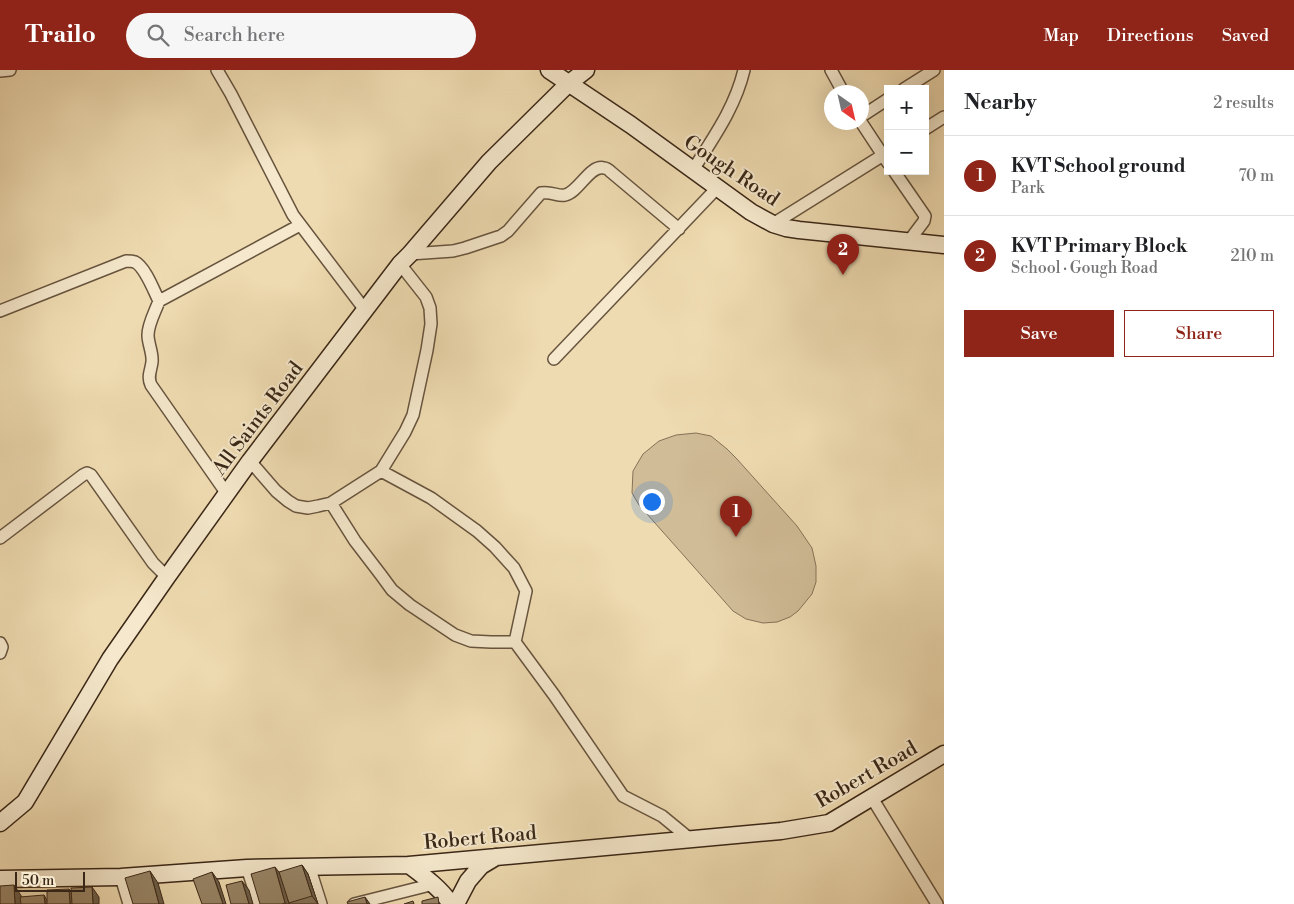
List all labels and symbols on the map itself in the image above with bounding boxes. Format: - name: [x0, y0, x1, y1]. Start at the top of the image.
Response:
- north arrow: [824, 85, 869, 130]
- street label: Gough Road: [679, 130, 784, 213]
- pin: 2: [827, 234, 859, 275]
- street label: All Saints Road: [207, 357, 310, 482]
- your location: [639, 489, 665, 515]
- pin: 1: [720, 496, 752, 537]
- street label: Robert Road: [811, 736, 923, 814]
- street label: Robert Road: [423, 821, 538, 856]
- scale bar: [15, 869, 85, 892]

